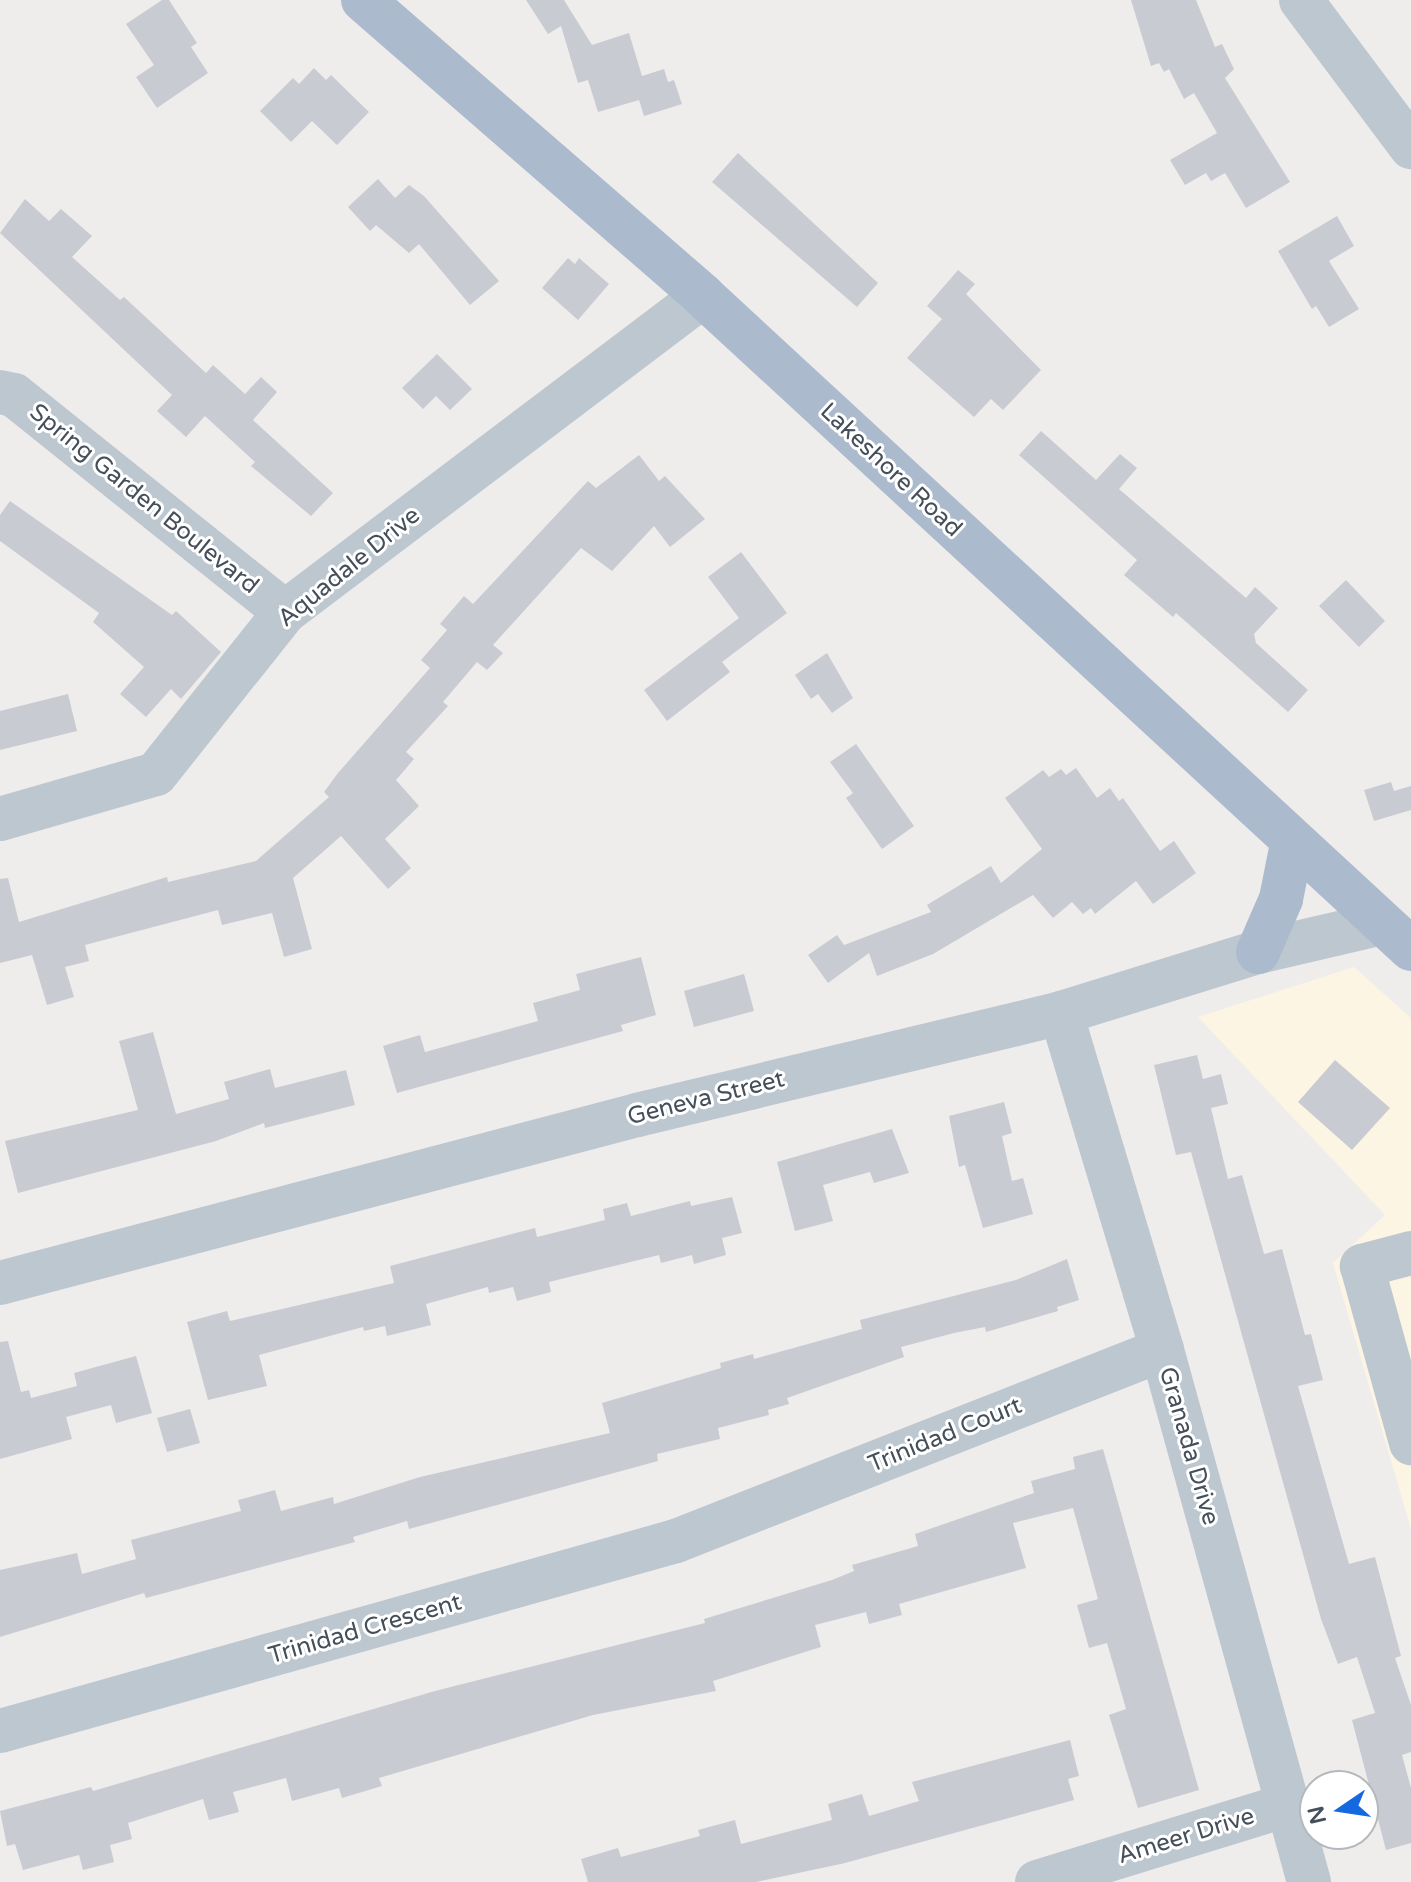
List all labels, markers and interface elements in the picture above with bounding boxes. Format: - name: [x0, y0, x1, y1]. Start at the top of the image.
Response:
- street label: Lakeshore Road: [814, 397, 968, 543]
- street label: Spring Garden Boulevard: [24, 398, 264, 600]
- street label: Aquadale Drive: [272, 501, 426, 633]
- street label: Geneva Street: [625, 1065, 787, 1131]
- street label: Granada Drive: [1153, 1364, 1225, 1528]
- street label: Trinidad Court: [864, 1391, 1026, 1479]
- street label: Trinidad Crescent: [265, 1588, 465, 1670]
- north arrow: [1299, 1770, 1379, 1850]
- street label: Ameer Drive: [1114, 1802, 1258, 1870]
- text: N: [1303, 1803, 1332, 1826]

